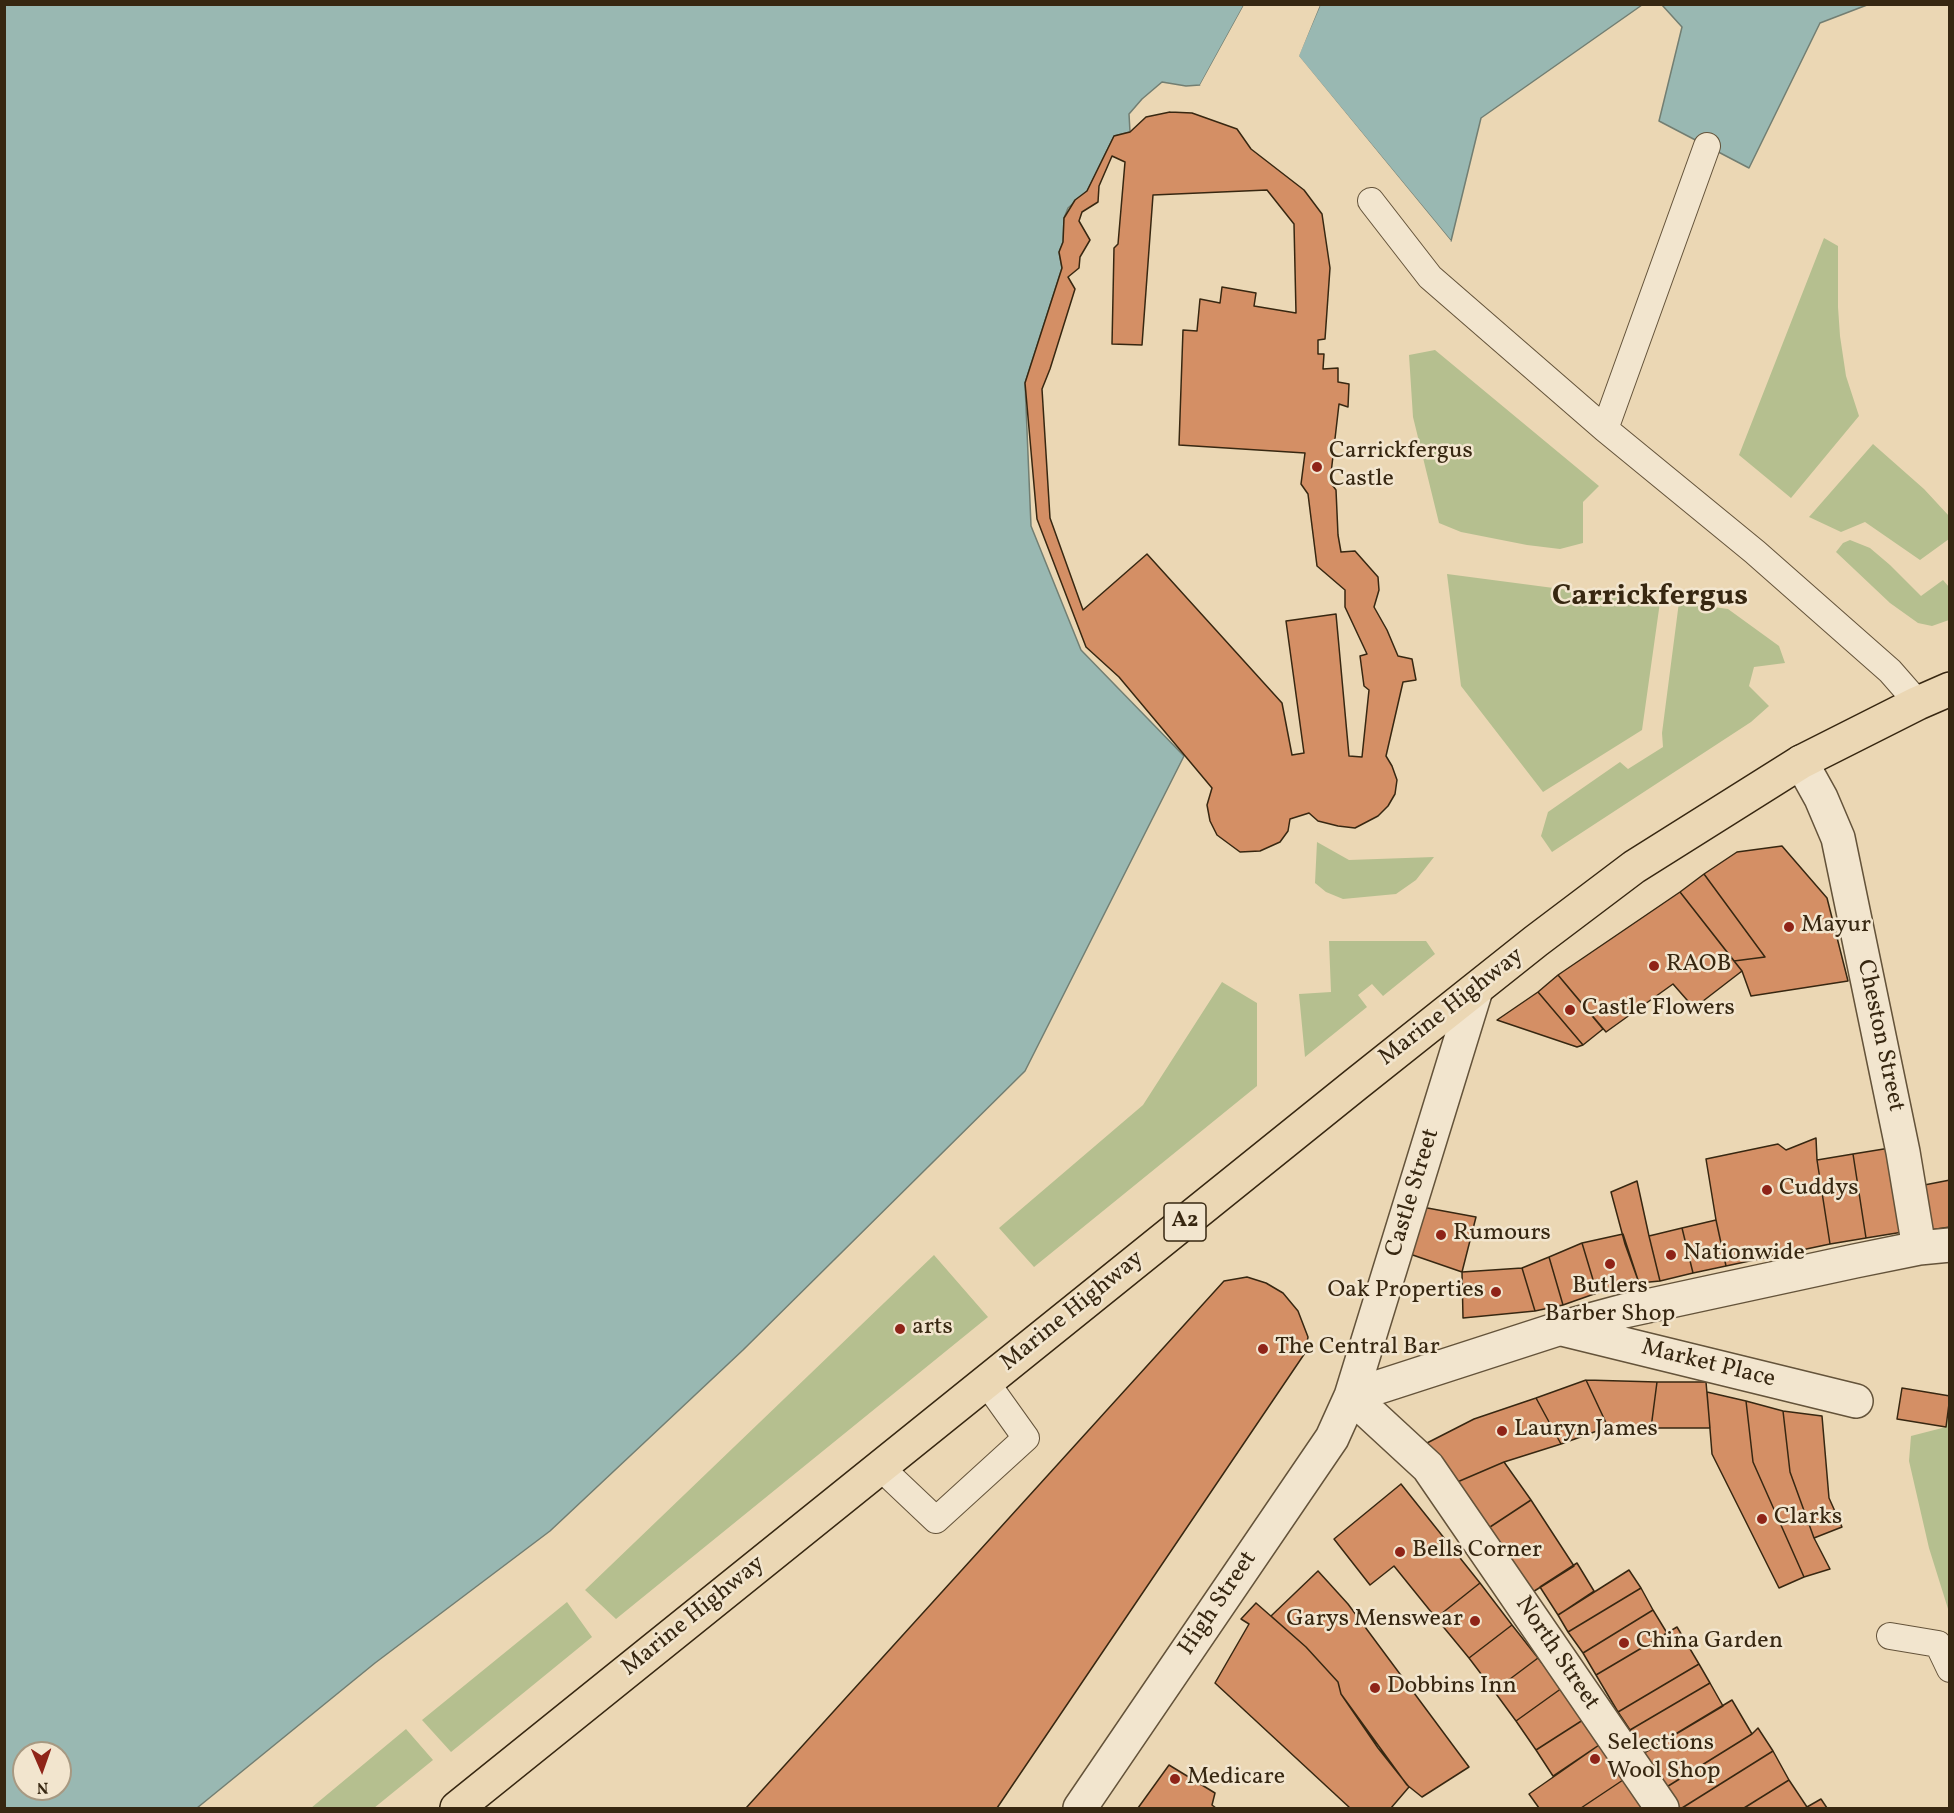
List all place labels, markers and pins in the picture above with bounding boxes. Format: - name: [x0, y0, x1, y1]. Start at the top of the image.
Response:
- place label: Carrickfergus Castle: [1329, 439, 1473, 495]
- marker: Carrickfergus Castle: [1310, 460, 1324, 474]
- place label: Mayur: [1801, 913, 1871, 941]
- marker: Mayur: [1782, 920, 1796, 934]
- place label: RAOB: [1666, 952, 1731, 980]
- marker: RAOB: [1647, 959, 1661, 973]
- place label: Castle Flowers: [1582, 996, 1735, 1024]
- marker: Castle Flowers: [1563, 1003, 1577, 1017]
- place label: Cuddys: [1779, 1176, 1859, 1204]
- marker: Cuddys: [1760, 1183, 1774, 1197]
- place label: Rumours: [1453, 1221, 1551, 1249]
- marker: Rumours: [1434, 1228, 1448, 1242]
- place label: Nationwide: [1683, 1241, 1805, 1269]
- marker: Nationwide: [1664, 1248, 1678, 1262]
- marker: Butlers Barber Shop: [1603, 1257, 1617, 1271]
- place label: Butlers Barber Shop: [1545, 1274, 1675, 1330]
- place label: Oak Properties: [1327, 1278, 1484, 1306]
- marker: Oak Properties: [1489, 1285, 1503, 1299]
- place label: arts: [912, 1315, 953, 1343]
- marker: arts: [893, 1322, 907, 1336]
- place label: The Central Bar: [1275, 1335, 1440, 1363]
- marker: The Central Bar: [1256, 1342, 1270, 1356]
- place label: Lauryn James: [1514, 1417, 1658, 1445]
- marker: Lauryn James: [1495, 1424, 1509, 1438]
- place label: Clarks: [1774, 1505, 1842, 1533]
- marker: Clarks: [1755, 1512, 1769, 1526]
- place label: Bells Corner: [1412, 1538, 1542, 1566]
- marker: Bells Corner: [1393, 1545, 1407, 1559]
- place label: Garys Menswear: [1286, 1607, 1463, 1635]
- marker: Garys Menswear: [1468, 1614, 1482, 1628]
- place label: China Garden: [1636, 1629, 1783, 1657]
- marker: China Garden: [1617, 1636, 1631, 1650]
- place label: Dobbins Inn: [1387, 1674, 1517, 1702]
- marker: Dobbins Inn: [1368, 1681, 1382, 1695]
- place label: Selections Wool Shop: [1607, 1731, 1720, 1787]
- marker: Selections Wool Shop: [1588, 1752, 1602, 1766]
- place label: Medicare: [1187, 1765, 1285, 1793]
- marker: Medicare: [1168, 1772, 1182, 1786]

